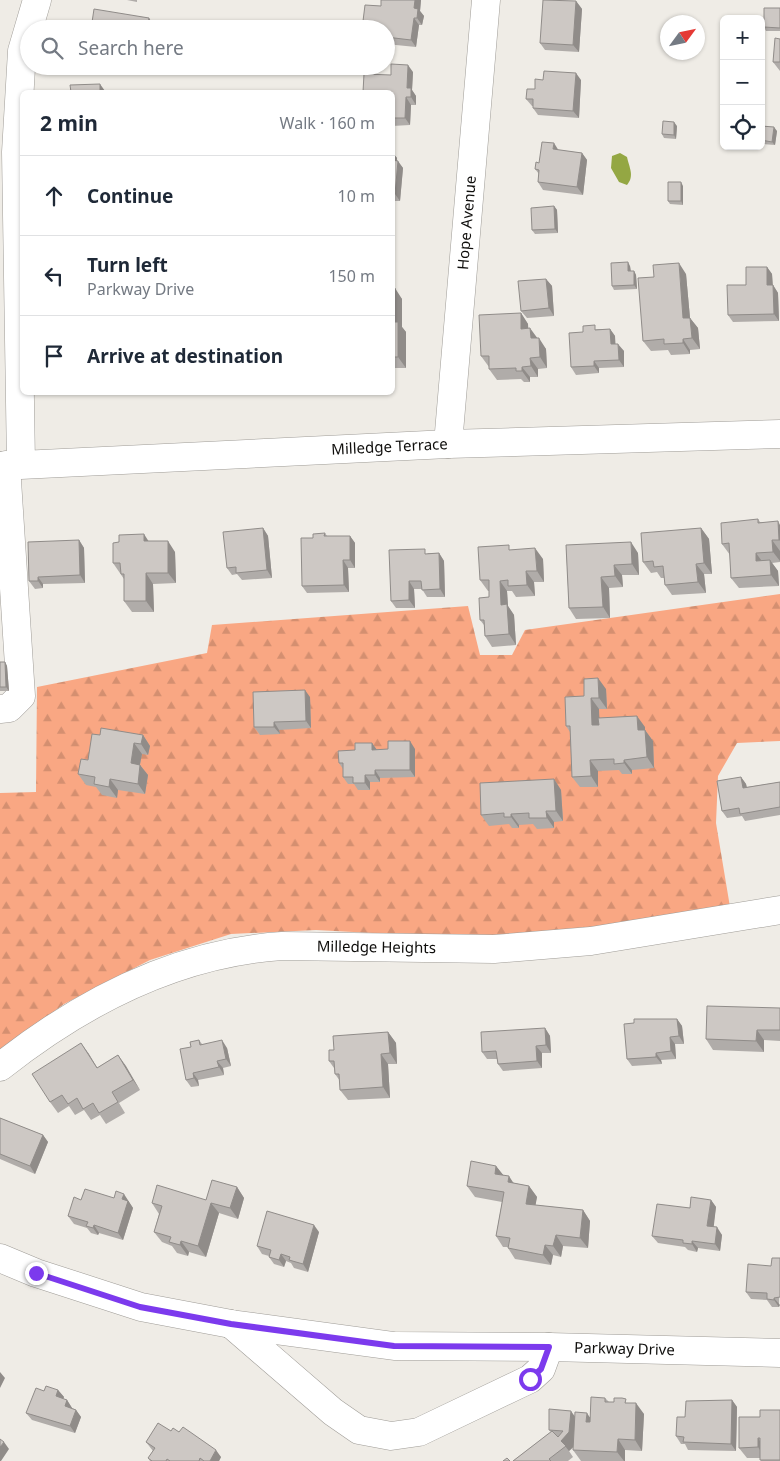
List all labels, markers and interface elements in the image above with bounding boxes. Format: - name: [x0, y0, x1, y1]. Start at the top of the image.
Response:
- north arrow: [660, 15, 705, 60]
- map controls: [720, 15, 765, 150]
- button: +: [720, 15, 765, 60]
- search box: [20, 20, 395, 75]
- icon: search: [38, 34, 66, 62]
- text: Search here: [78, 35, 184, 61]
- button: −: [720, 60, 765, 105]
- button: locate: [720, 105, 765, 150]
- text: 2 min: [40, 109, 98, 137]
- text: Walk · 160 m: [280, 112, 375, 134]
- street label: Hope Avenue: [452, 175, 480, 271]
- icon: ahead: [40, 182, 68, 210]
- text: Continue: [87, 183, 173, 209]
- text: 10 m: [338, 185, 375, 207]
- text: Turn left: [87, 252, 168, 278]
- icon: left: [40, 262, 68, 290]
- text: 150 m: [328, 265, 375, 287]
- text: Parkway Drive: [87, 278, 194, 300]
- icon: arrive: [40, 342, 68, 370]
- text: Arrive at destination: [87, 343, 283, 369]
- street label: Milledge Terrace: [331, 433, 448, 459]
- street label: Milledge Heights: [317, 935, 436, 957]
- route end: [25, 1262, 48, 1285]
- street label: Parkway Drive: [574, 1337, 675, 1359]
- route start: [519, 1368, 542, 1391]

